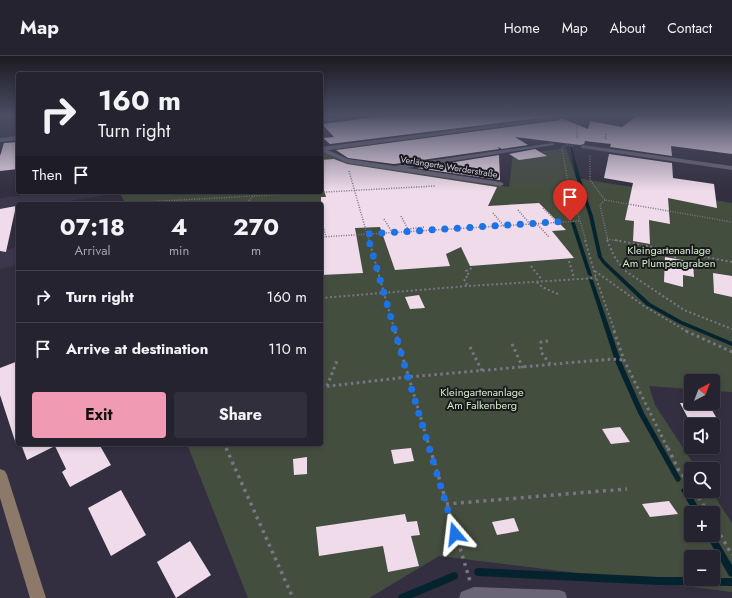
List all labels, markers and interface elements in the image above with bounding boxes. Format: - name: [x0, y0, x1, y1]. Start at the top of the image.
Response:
- text: Map: [20, 14, 59, 41]
- text: Home: [504, 18, 540, 38]
- text: Map: [562, 18, 588, 38]
- text: About: [610, 18, 645, 38]
- text: Contact: [667, 18, 712, 38]
- text: 160 m: [98, 80, 181, 121]
- icon: right: [32, 88, 84, 140]
- text: Turn right: [98, 118, 170, 144]
- street label: Verlängerte Werderstraße: [400, 152, 499, 181]
- text: Then: [32, 164, 62, 186]
- icon: arrive: [70, 164, 92, 186]
- pin: [553, 180, 587, 221]
- icon: arrive: [559, 186, 581, 208]
- text: 07:18: [60, 209, 125, 244]
- text: 4: [171, 209, 187, 244]
- text: 270: [233, 209, 279, 244]
- text: Arrival: [75, 241, 110, 260]
- text: min: [169, 241, 189, 260]
- text: m: [251, 241, 261, 260]
- park label: Kleingartenanlage Am Plumpengraben: [623, 242, 715, 271]
- icon: right: [32, 286, 54, 308]
- text: Turn right: [66, 286, 134, 308]
- text: 160 m: [266, 286, 307, 308]
- icon: arrive: [32, 338, 54, 360]
- text: Arrive at destination: [66, 338, 208, 360]
- text: 110 m: [268, 338, 307, 360]
- north arrow: [684, 374, 720, 410]
- map controls: [684, 374, 720, 586]
- park label: Kleingartenanlage Am Falkenberg: [440, 384, 524, 413]
- button: Exit: [32, 392, 166, 438]
- button: Share: [174, 392, 307, 438]
- button: sound: [684, 418, 720, 454]
- button: search: [684, 462, 720, 498]
- button: +: [684, 506, 720, 542]
- position arrow: [434, 513, 476, 555]
- button: −: [684, 550, 720, 586]

